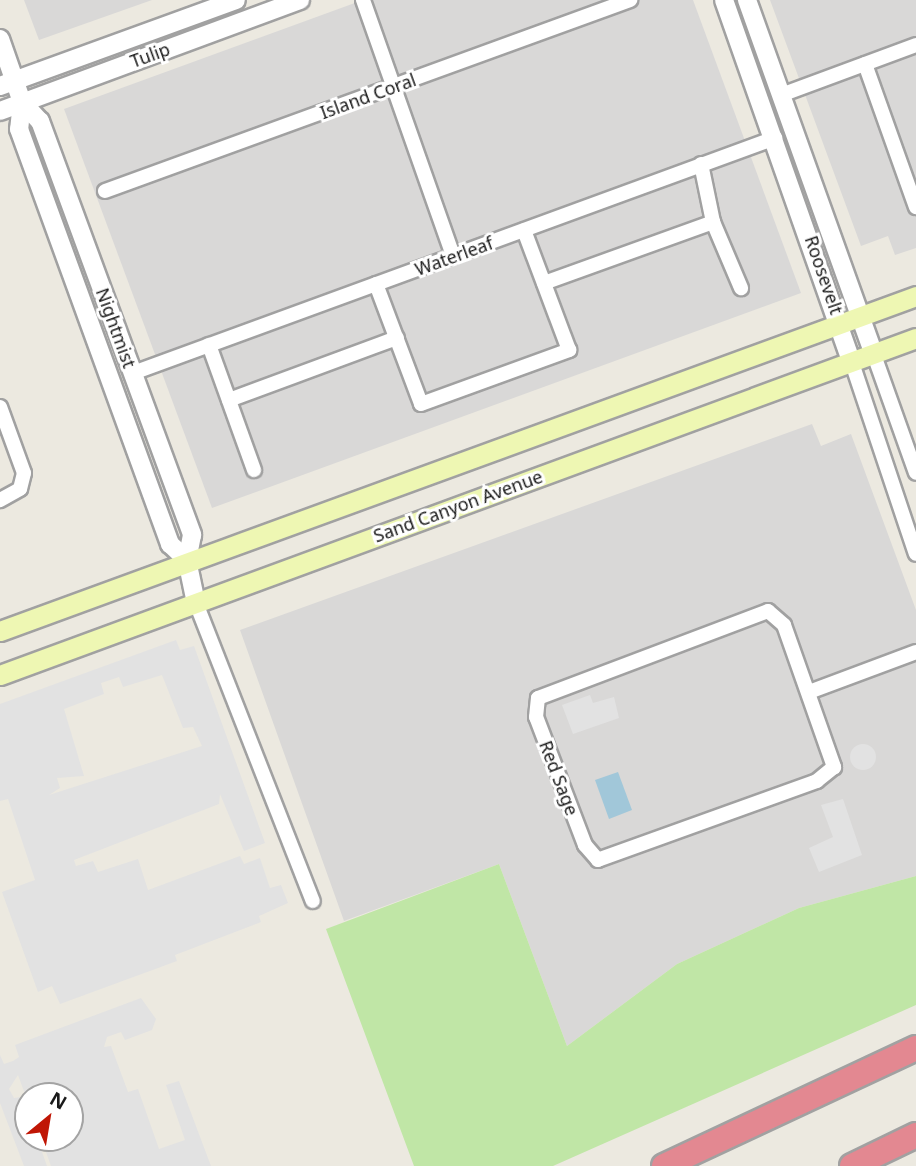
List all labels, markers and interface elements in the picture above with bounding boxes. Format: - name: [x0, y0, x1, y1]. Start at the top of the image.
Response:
- street label: Tulip: [127, 38, 173, 72]
- street label: Island Coral: [317, 69, 419, 123]
- street label: Waterleaf: [412, 232, 496, 280]
- street label: Roosevelt: [800, 233, 848, 317]
- street label: Nightmist: [92, 285, 140, 371]
- street label: Sand Canyon Avenue: [370, 465, 546, 547]
- street label: Red Sage: [535, 738, 583, 818]
- north arrow: [14, 1082, 84, 1152]
- text: N: [45, 1085, 72, 1116]

